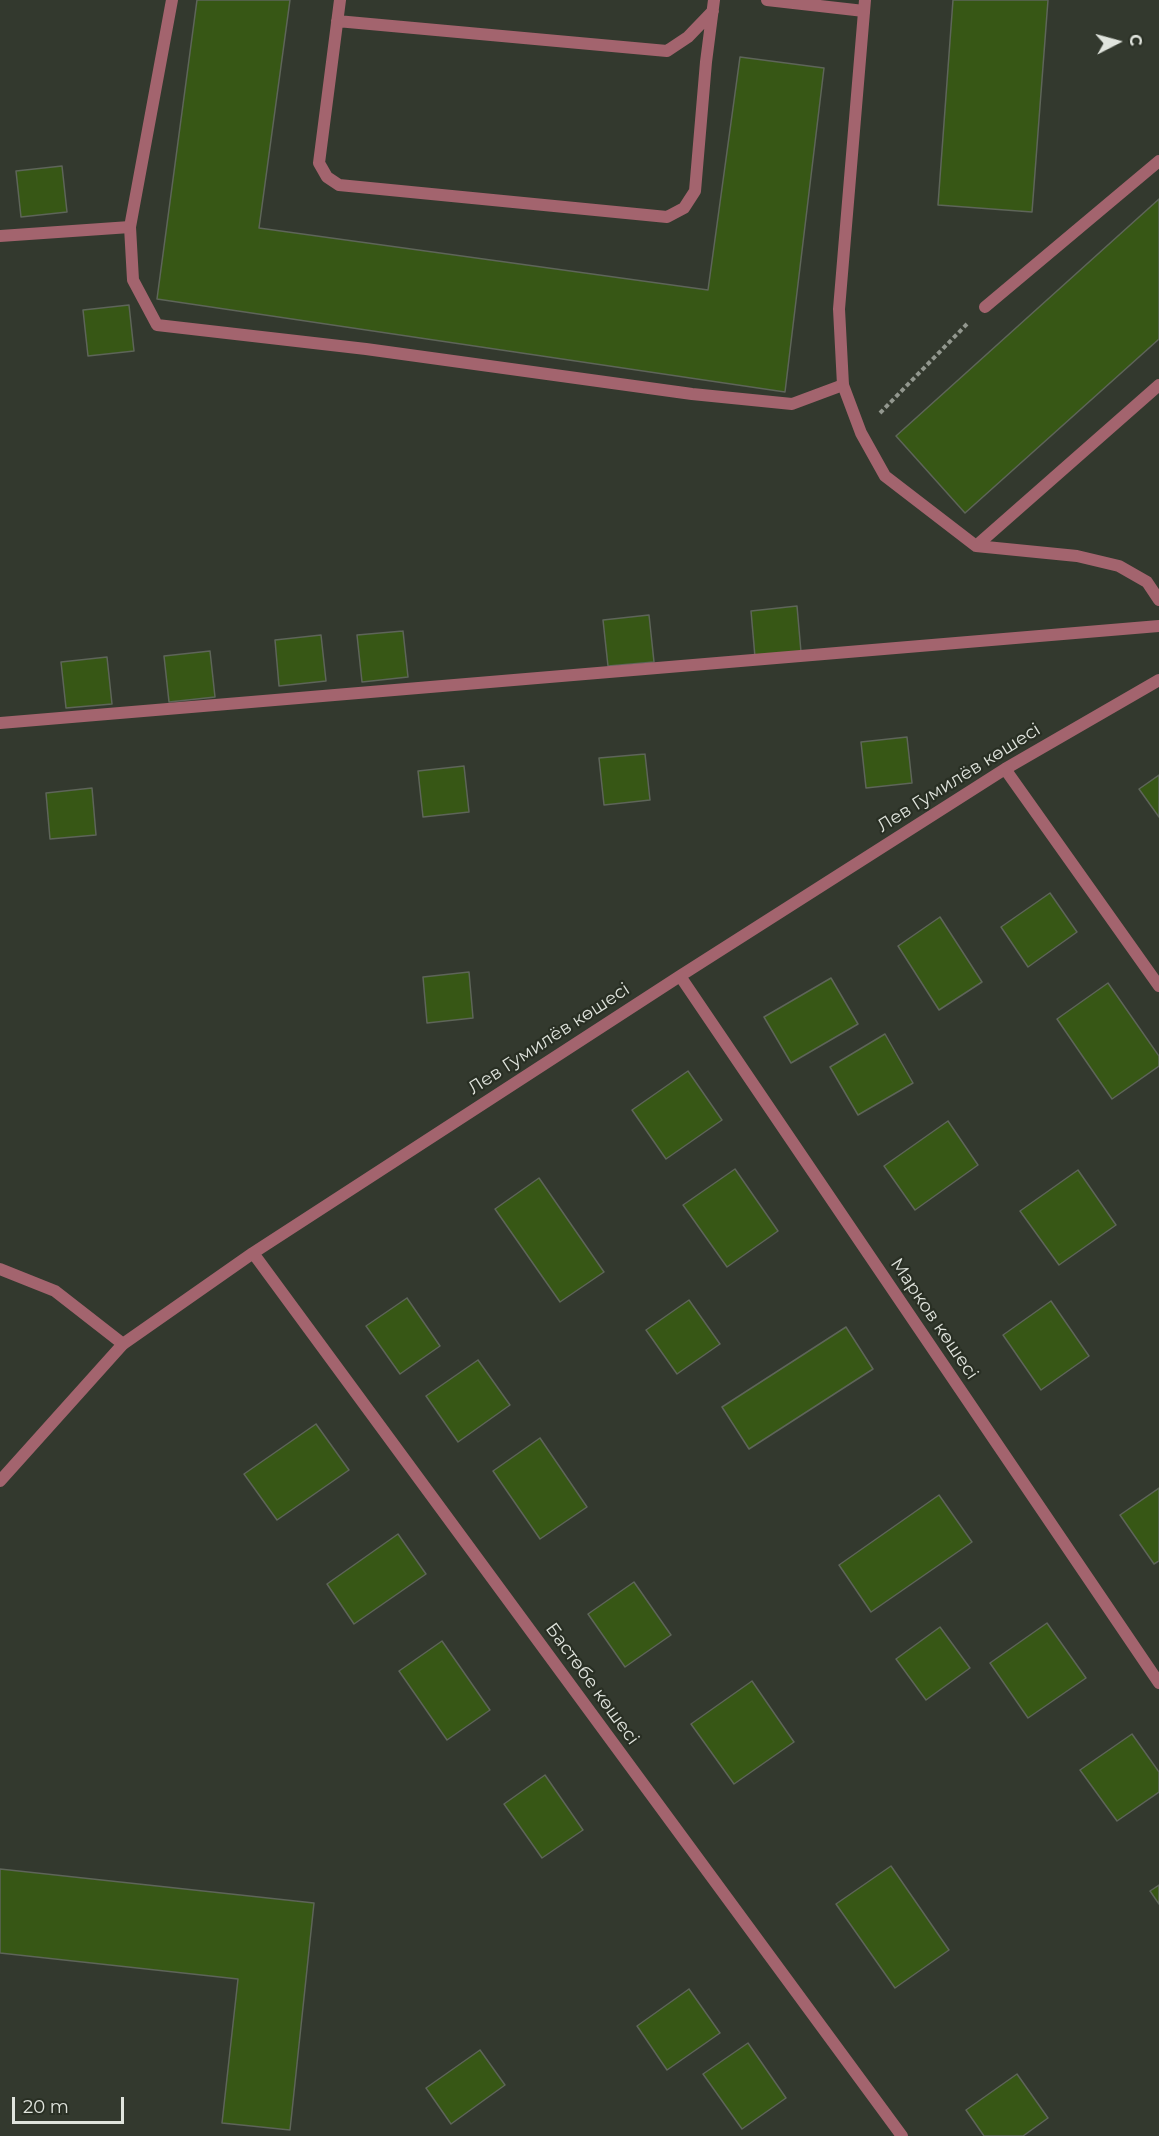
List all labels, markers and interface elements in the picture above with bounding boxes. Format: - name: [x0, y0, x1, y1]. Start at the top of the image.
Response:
- north arrow: [1087, 12, 1147, 72]
- text: С: [1125, 33, 1145, 47]
- street label: Лев Гумилёв көшесі: [873, 719, 1045, 837]
- street label: Лев Гумилёв көшесі: [464, 979, 634, 1099]
- street label: Марков көшесі: [885, 1254, 983, 1384]
- street label: Бастөбе көшесі: [541, 1619, 643, 1749]
- scale bar: [15, 2085, 128, 2123]
- text: 20 m: [23, 2096, 69, 2118]

